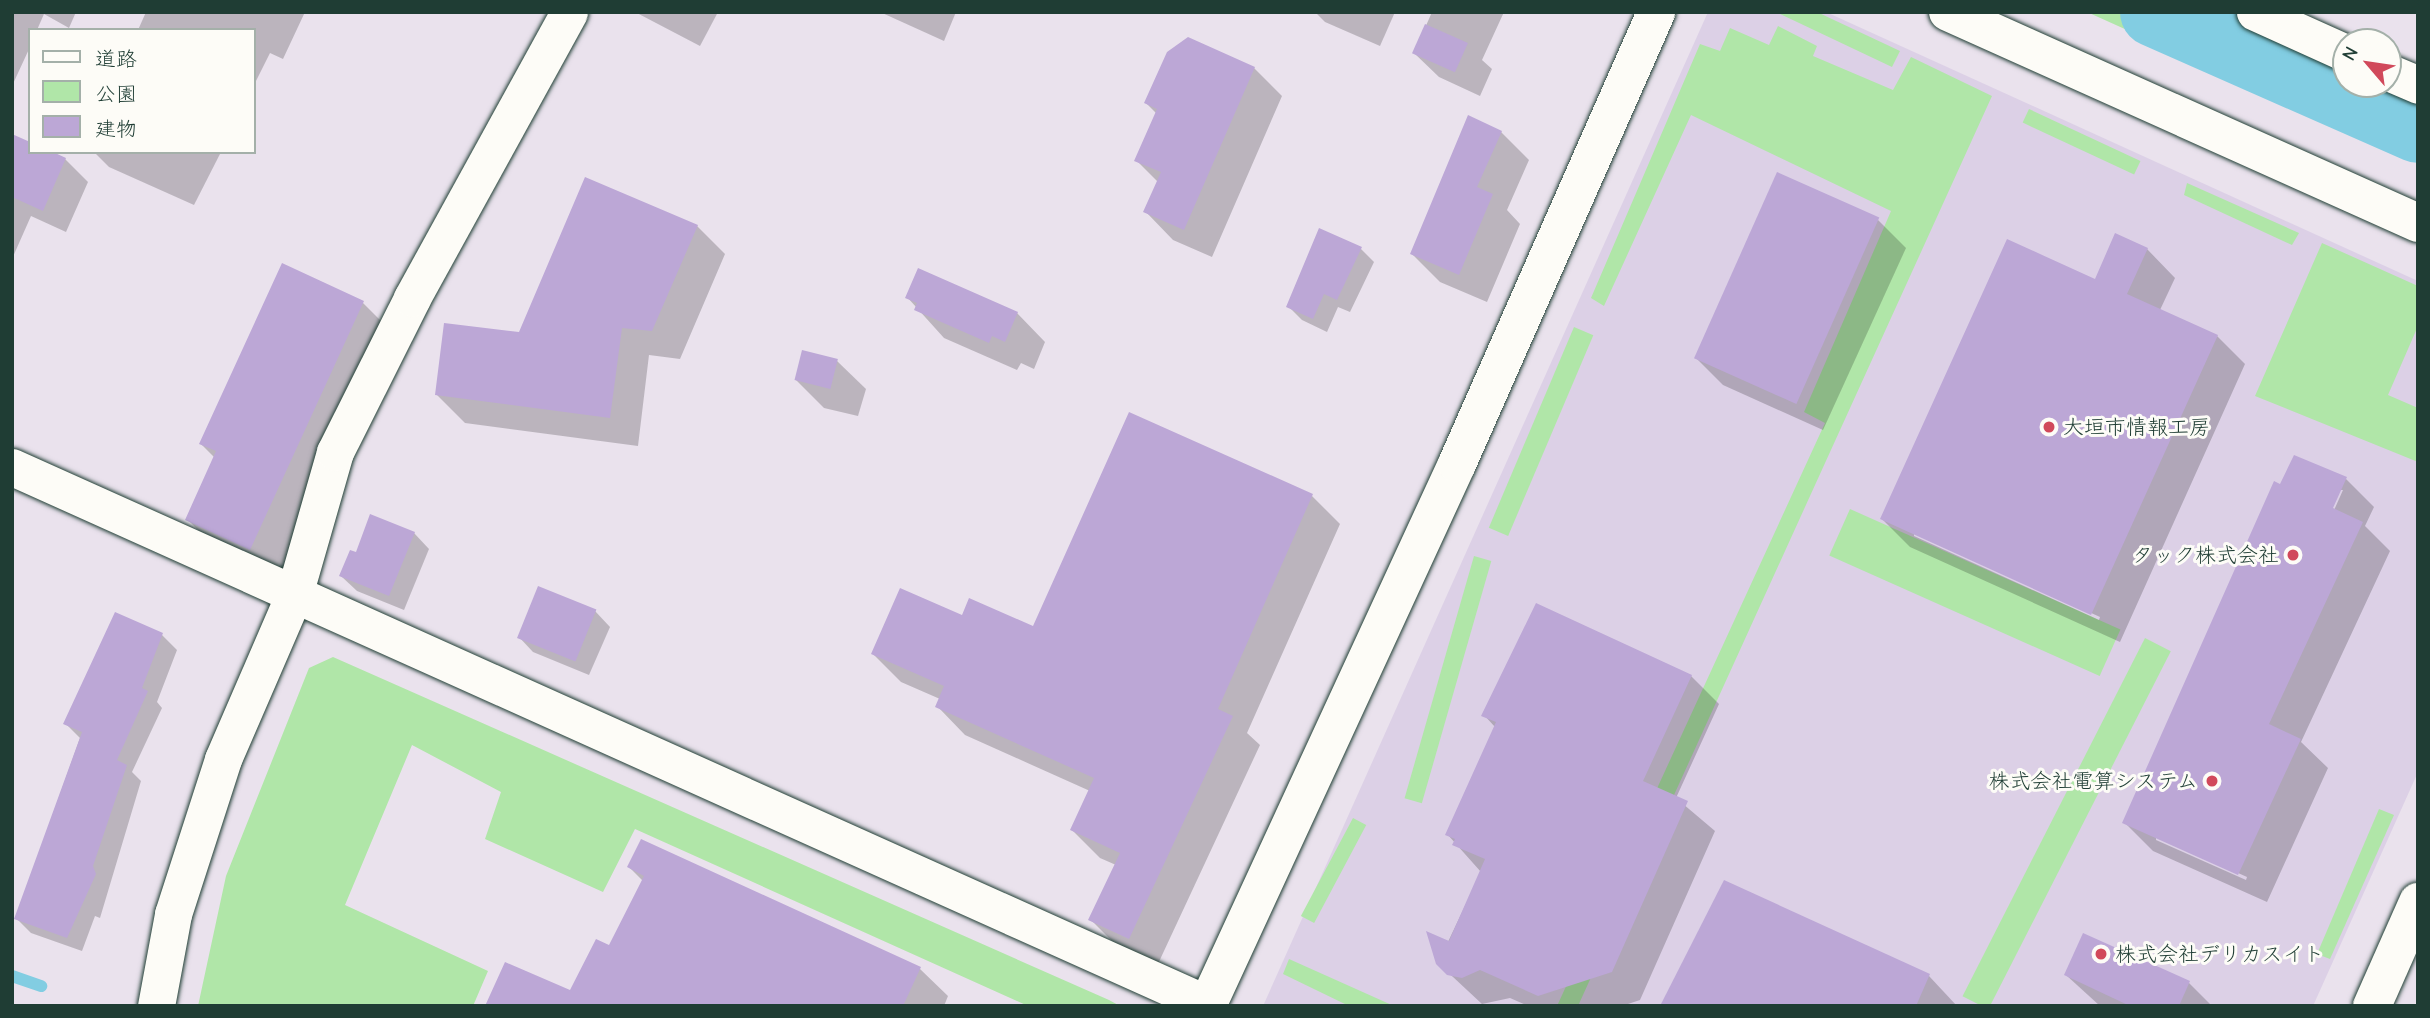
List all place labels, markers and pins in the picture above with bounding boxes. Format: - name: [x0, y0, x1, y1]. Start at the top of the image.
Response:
- place label: 大垣市情報工房: [2063, 414, 2210, 440]
- marker: 大垣市情報工房: [2041, 419, 2057, 435]
- place label: タック株式会社: [2132, 542, 2279, 568]
- marker: タック株式会社: [2285, 547, 2301, 563]
- place label: 株式会社電算システム: [1988, 768, 2198, 794]
- marker: 株式会社電算システム: [2204, 773, 2220, 789]
- place label: 株式会社デリカスイト: [2115, 941, 2325, 967]
- marker: 株式会社デリカスイト: [2093, 946, 2109, 962]

